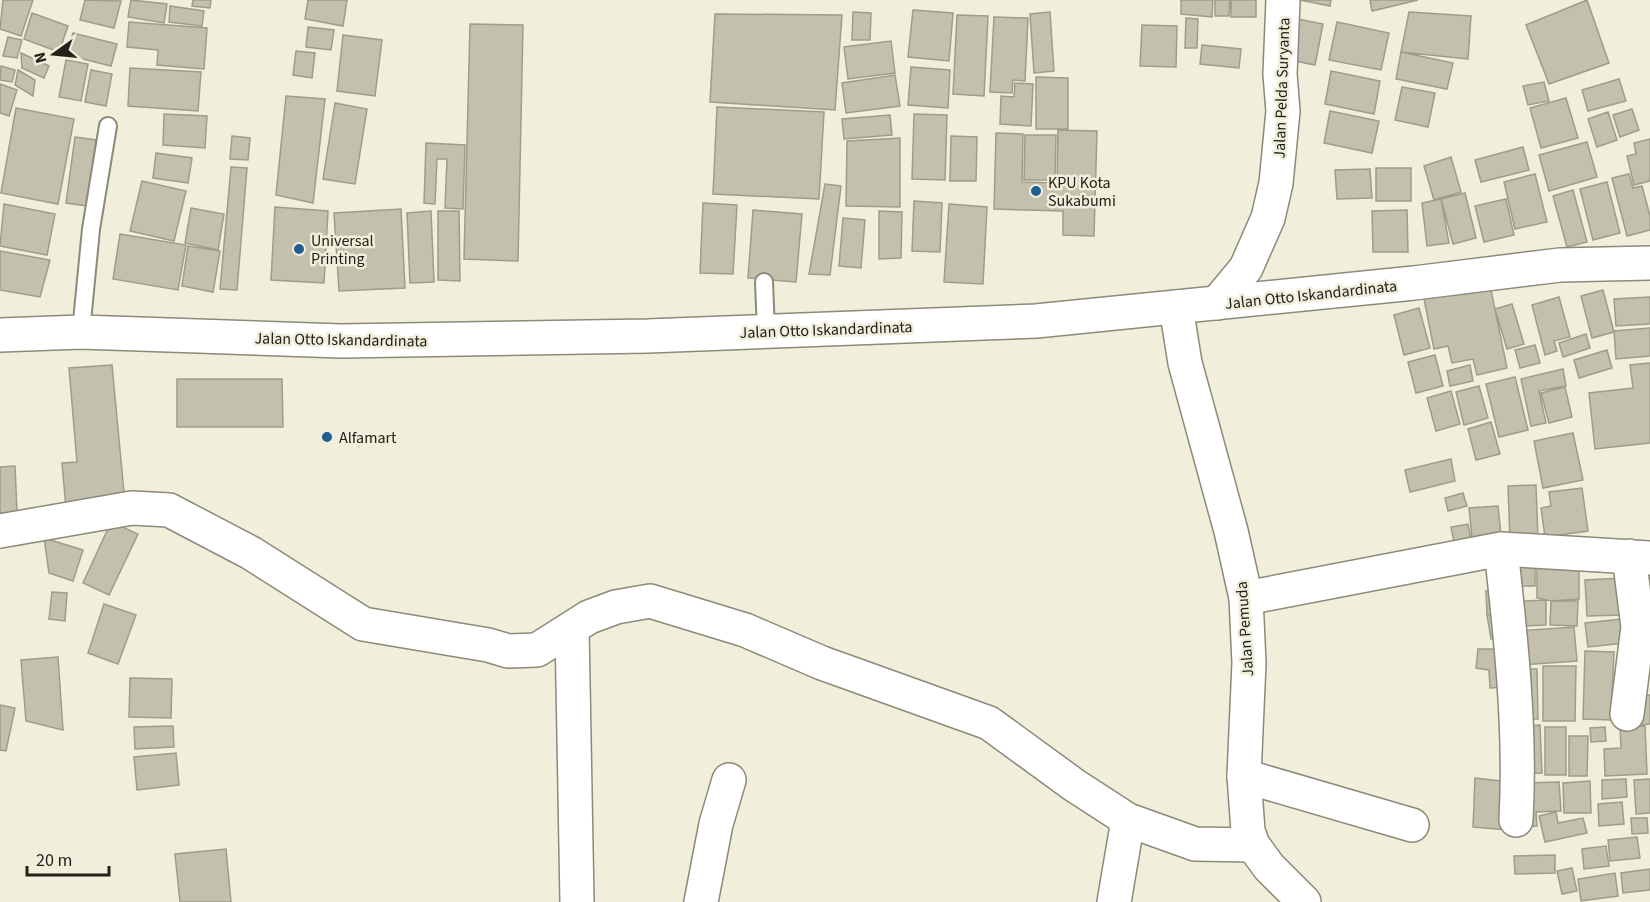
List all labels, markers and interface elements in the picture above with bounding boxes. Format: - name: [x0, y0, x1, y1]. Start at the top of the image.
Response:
- street label: Jalan Pelda Suryanta: [1269, 17, 1295, 159]
- north arrow: [24, 24, 84, 84]
- text: N: [28, 50, 52, 66]
- place label: KPU Kota Sukabumi: [1048, 172, 1116, 212]
- marker: KPU Kota Sukabumi: [1029, 184, 1043, 198]
- place label: Universal Printing: [311, 230, 374, 270]
- marker: Universal Printing: [292, 242, 306, 256]
- street label: Jalan Otto Iskandardinata: [1224, 275, 1398, 315]
- street label: Jalan Otto Iskandardinata: [739, 316, 913, 344]
- street label: Jalan Otto Iskandardinata: [254, 327, 428, 353]
- place label: Alfamart: [339, 427, 397, 449]
- marker: Alfamart: [320, 430, 334, 444]
- street label: Jalan Pemuda: [1231, 581, 1259, 677]
- scale bar: [27, 839, 110, 877]
- text: 20 m: [36, 848, 72, 873]

